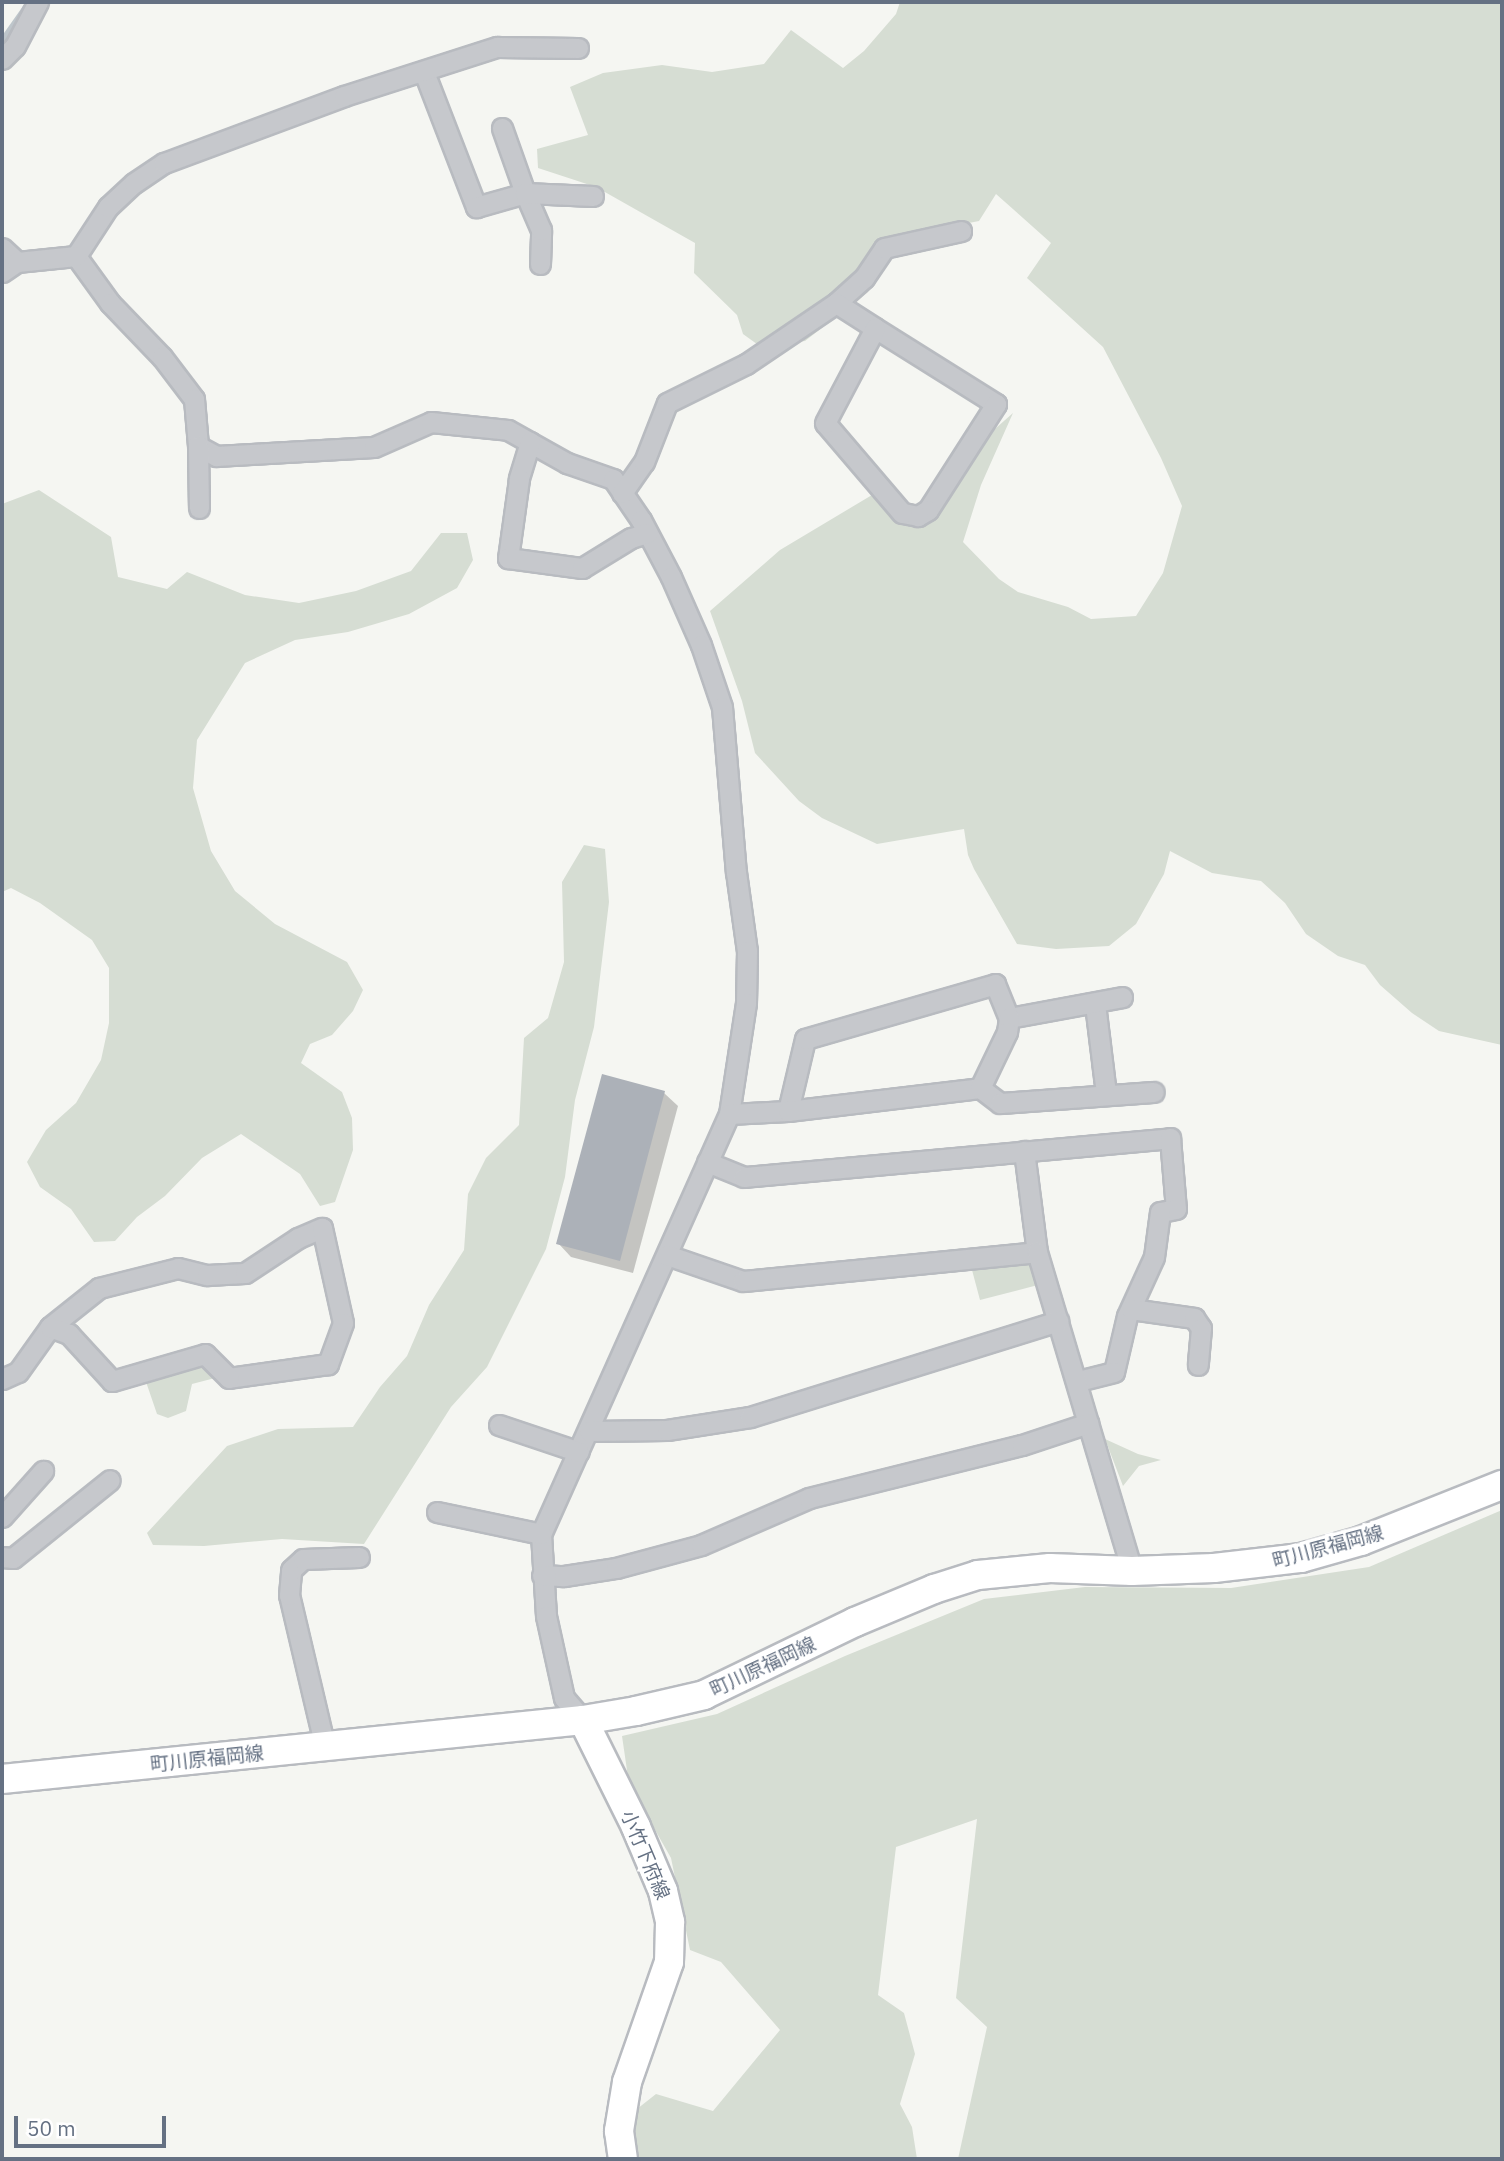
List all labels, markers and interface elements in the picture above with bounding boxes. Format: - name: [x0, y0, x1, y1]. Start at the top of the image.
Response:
- street label: 町川原福岡線: [1270, 1521, 1386, 1573]
- street label: 町川原福岡線: [707, 1633, 819, 1701]
- street label: 町川原福岡線: [149, 1742, 265, 1776]
- street label: 小竹下府線: [616, 1807, 674, 1903]
- scale bar: [18, 2102, 170, 2146]
- text: 50 m: [27, 2114, 76, 2142]

